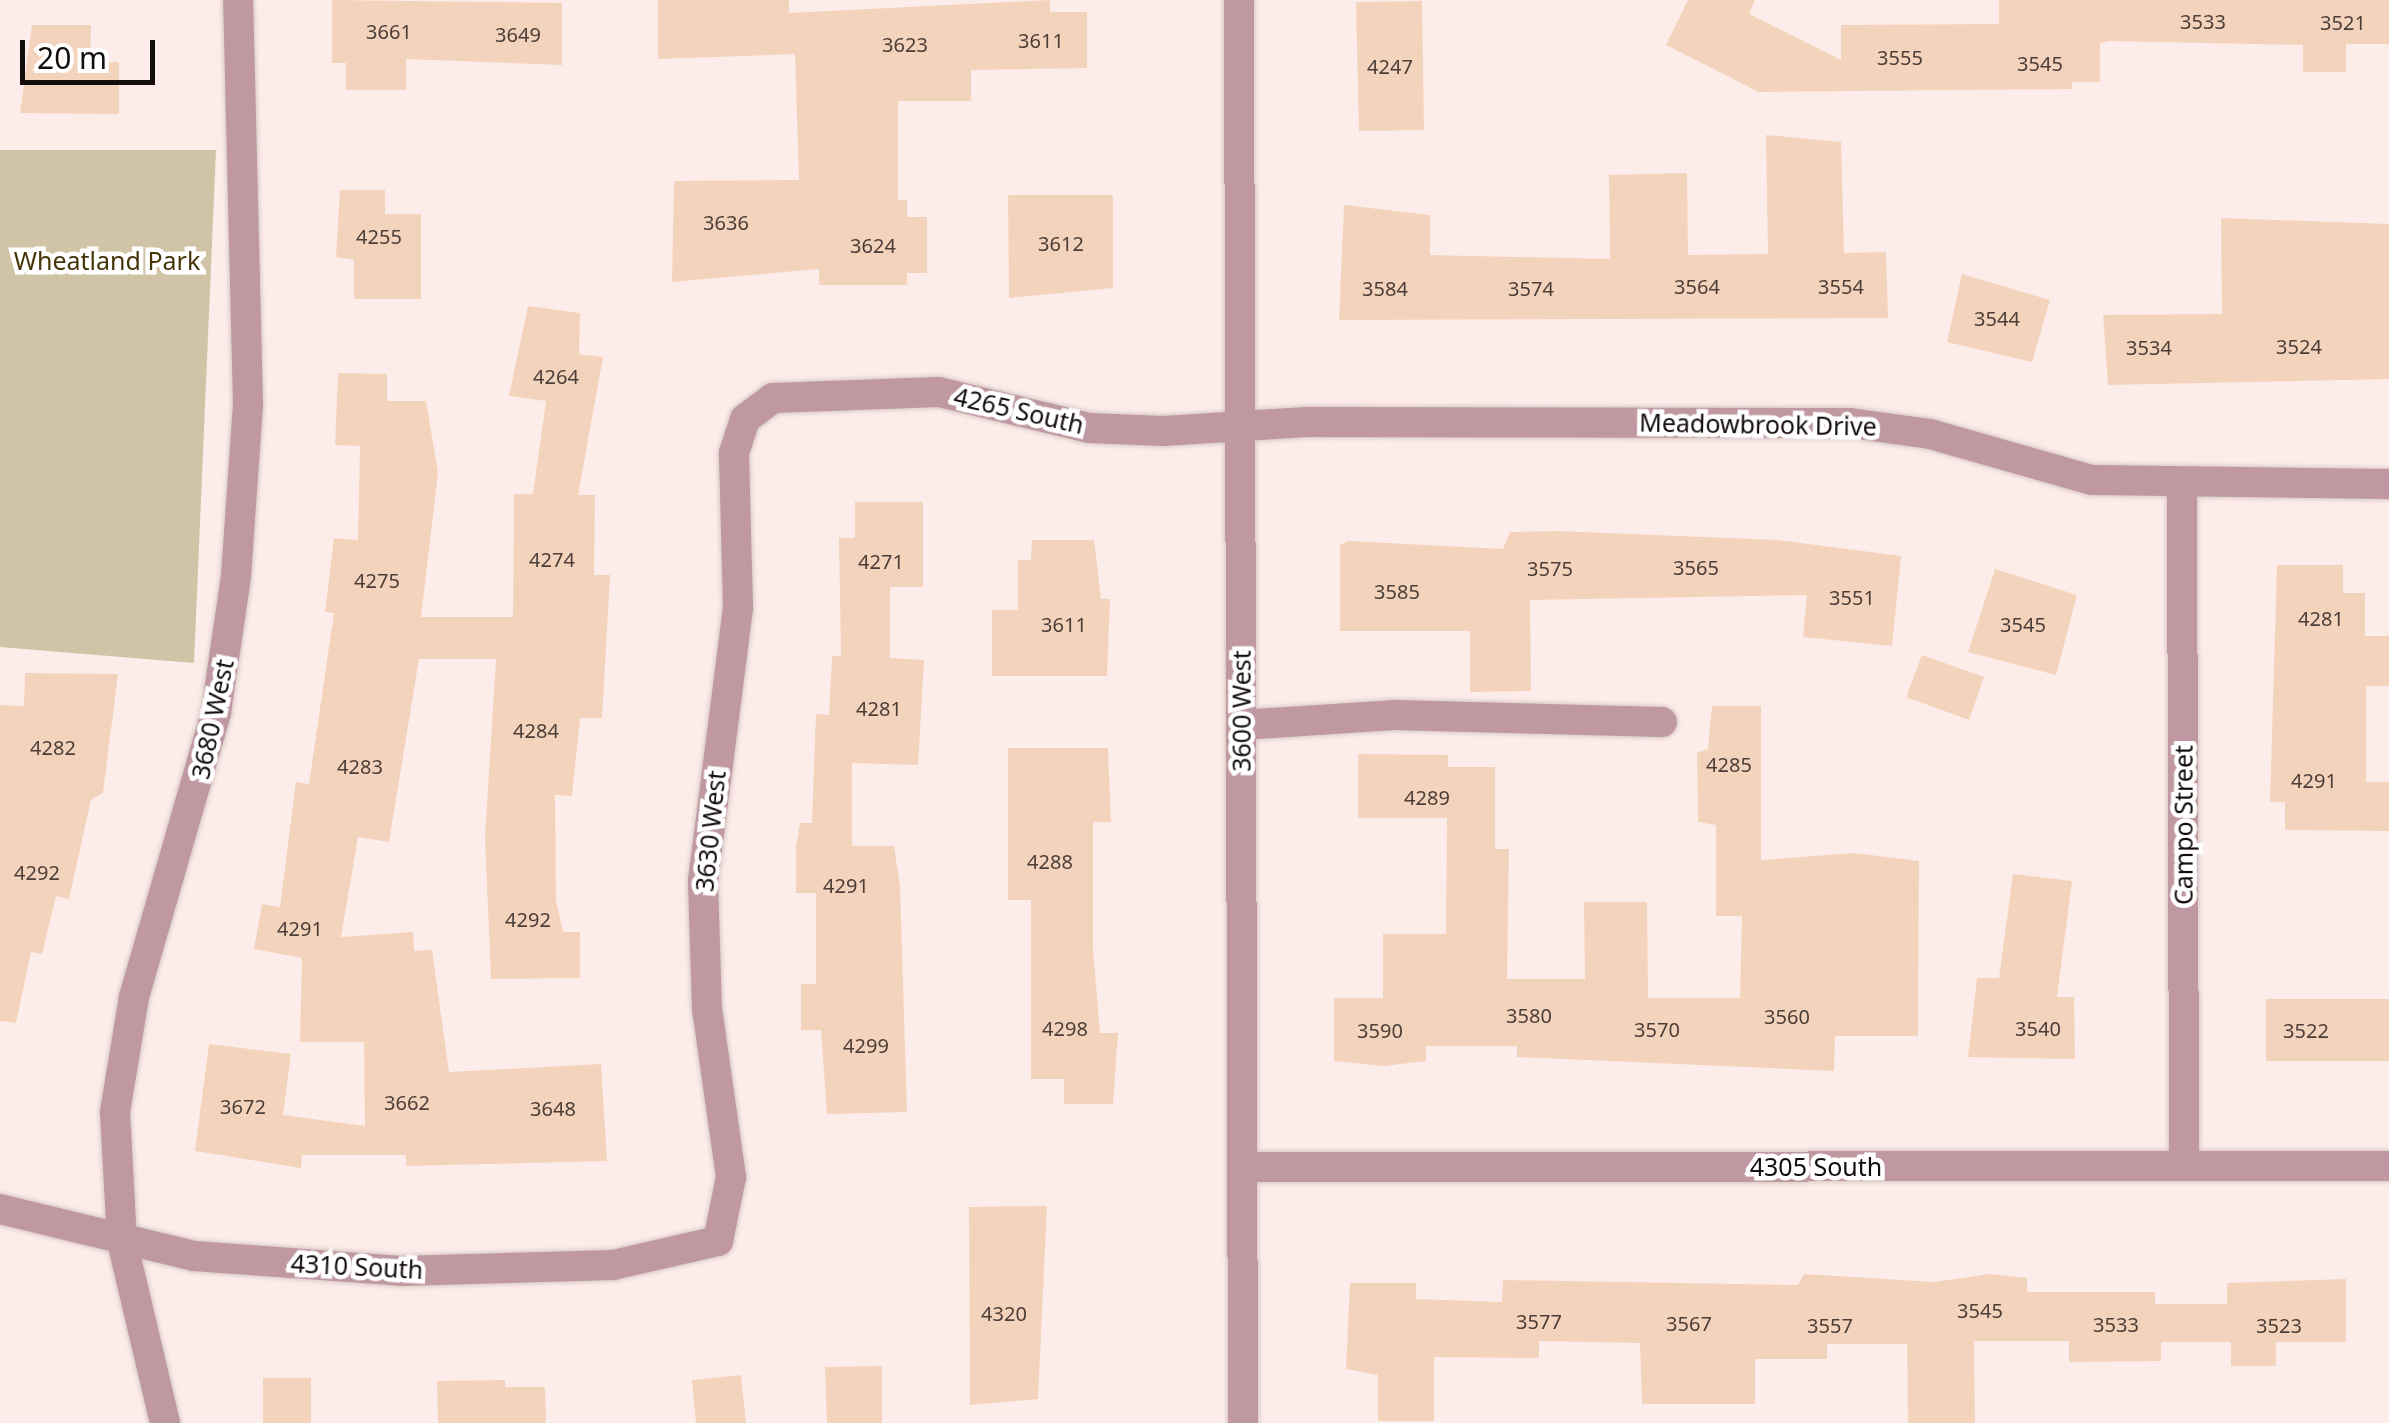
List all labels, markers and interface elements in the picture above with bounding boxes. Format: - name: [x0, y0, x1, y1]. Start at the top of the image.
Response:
- house number: 3533: [2180, 9, 2226, 33]
- house number: 3521: [2320, 10, 2366, 34]
- house number: 3661: [366, 19, 412, 43]
- scale bar: [25, 20, 160, 82]
- house number: 3649: [495, 22, 541, 46]
- house number: 3611: [1018, 28, 1064, 52]
- house number: 3623: [882, 32, 928, 56]
- text: 20 m: [37, 37, 107, 78]
- house number: 3555: [1877, 45, 1923, 69]
- house number: 3545: [2017, 51, 2063, 75]
- house number: 4247: [1367, 54, 1413, 78]
- house number: 3636: [703, 210, 749, 234]
- house number: 4255: [356, 224, 402, 248]
- house number: 3612: [1038, 231, 1084, 255]
- house number: 3624: [850, 233, 896, 257]
- park label: Wheatland Park: [14, 245, 200, 275]
- house number: 3564: [1674, 274, 1720, 298]
- house number: 3554: [1818, 274, 1864, 298]
- house number: 3584: [1362, 276, 1408, 300]
- house number: 3574: [1508, 276, 1554, 300]
- house number: 3544: [1974, 306, 2020, 330]
- house number: 3524: [2276, 334, 2322, 358]
- house number: 3534: [2126, 335, 2172, 359]
- house number: 4264: [533, 364, 579, 388]
- street label: 4265 South: [951, 380, 1087, 440]
- street label: Meadowbrook Drive: [1639, 407, 1877, 441]
- house number: 4274: [529, 547, 575, 571]
- house number: 4271: [858, 549, 904, 573]
- house number: 3565: [1673, 555, 1719, 579]
- house number: 3575: [1527, 556, 1573, 580]
- house number: 4275: [354, 568, 400, 592]
- house number: 3585: [1374, 579, 1420, 603]
- house number: 3551: [1829, 585, 1875, 609]
- house number: 4281: [2298, 606, 2344, 630]
- house number: 3611: [1041, 612, 1087, 636]
- house number: 3545: [2000, 612, 2046, 636]
- street label: 3600 West: [1226, 650, 1256, 772]
- street label: 3680 West: [185, 656, 239, 782]
- house number: 4281: [856, 696, 902, 720]
- house number: 4284: [513, 718, 559, 742]
- house number: 4282: [30, 735, 76, 759]
- street label: Campo Street: [2168, 745, 2198, 905]
- house number: 4285: [1706, 752, 1752, 776]
- house number: 4283: [337, 754, 383, 778]
- house number: 4291: [2291, 768, 2337, 792]
- street label: 3630 West: [689, 769, 731, 893]
- house number: 4289: [1404, 785, 1450, 809]
- house number: 4288: [1027, 849, 1073, 873]
- house number: 4292: [14, 860, 60, 884]
- house number: 4291: [823, 873, 869, 897]
- house number: 4292: [505, 907, 551, 931]
- house number: 4291: [277, 916, 323, 940]
- house number: 3580: [1506, 1003, 1552, 1027]
- house number: 3560: [1764, 1004, 1810, 1028]
- house number: 4298: [1042, 1016, 1088, 1040]
- house number: 3540: [2015, 1016, 2061, 1040]
- house number: 3570: [1634, 1017, 1680, 1041]
- house number: 3590: [1357, 1018, 1403, 1042]
- house number: 3522: [2283, 1018, 2329, 1042]
- house number: 4299: [843, 1033, 889, 1057]
- house number: 3662: [384, 1090, 430, 1114]
- house number: 3672: [220, 1094, 266, 1118]
- house number: 3648: [530, 1096, 576, 1120]
- street label: 4305 South: [1750, 1151, 1882, 1181]
- street label: 4310 South: [290, 1248, 424, 1284]
- house number: 3545: [1957, 1298, 2003, 1322]
- house number: 4320: [981, 1301, 1027, 1325]
- house number: 3577: [1516, 1309, 1562, 1333]
- house number: 3567: [1666, 1311, 1712, 1335]
- house number: 3533: [2093, 1312, 2139, 1336]
- house number: 3557: [1807, 1313, 1853, 1337]
- house number: 3523: [2256, 1313, 2302, 1337]

